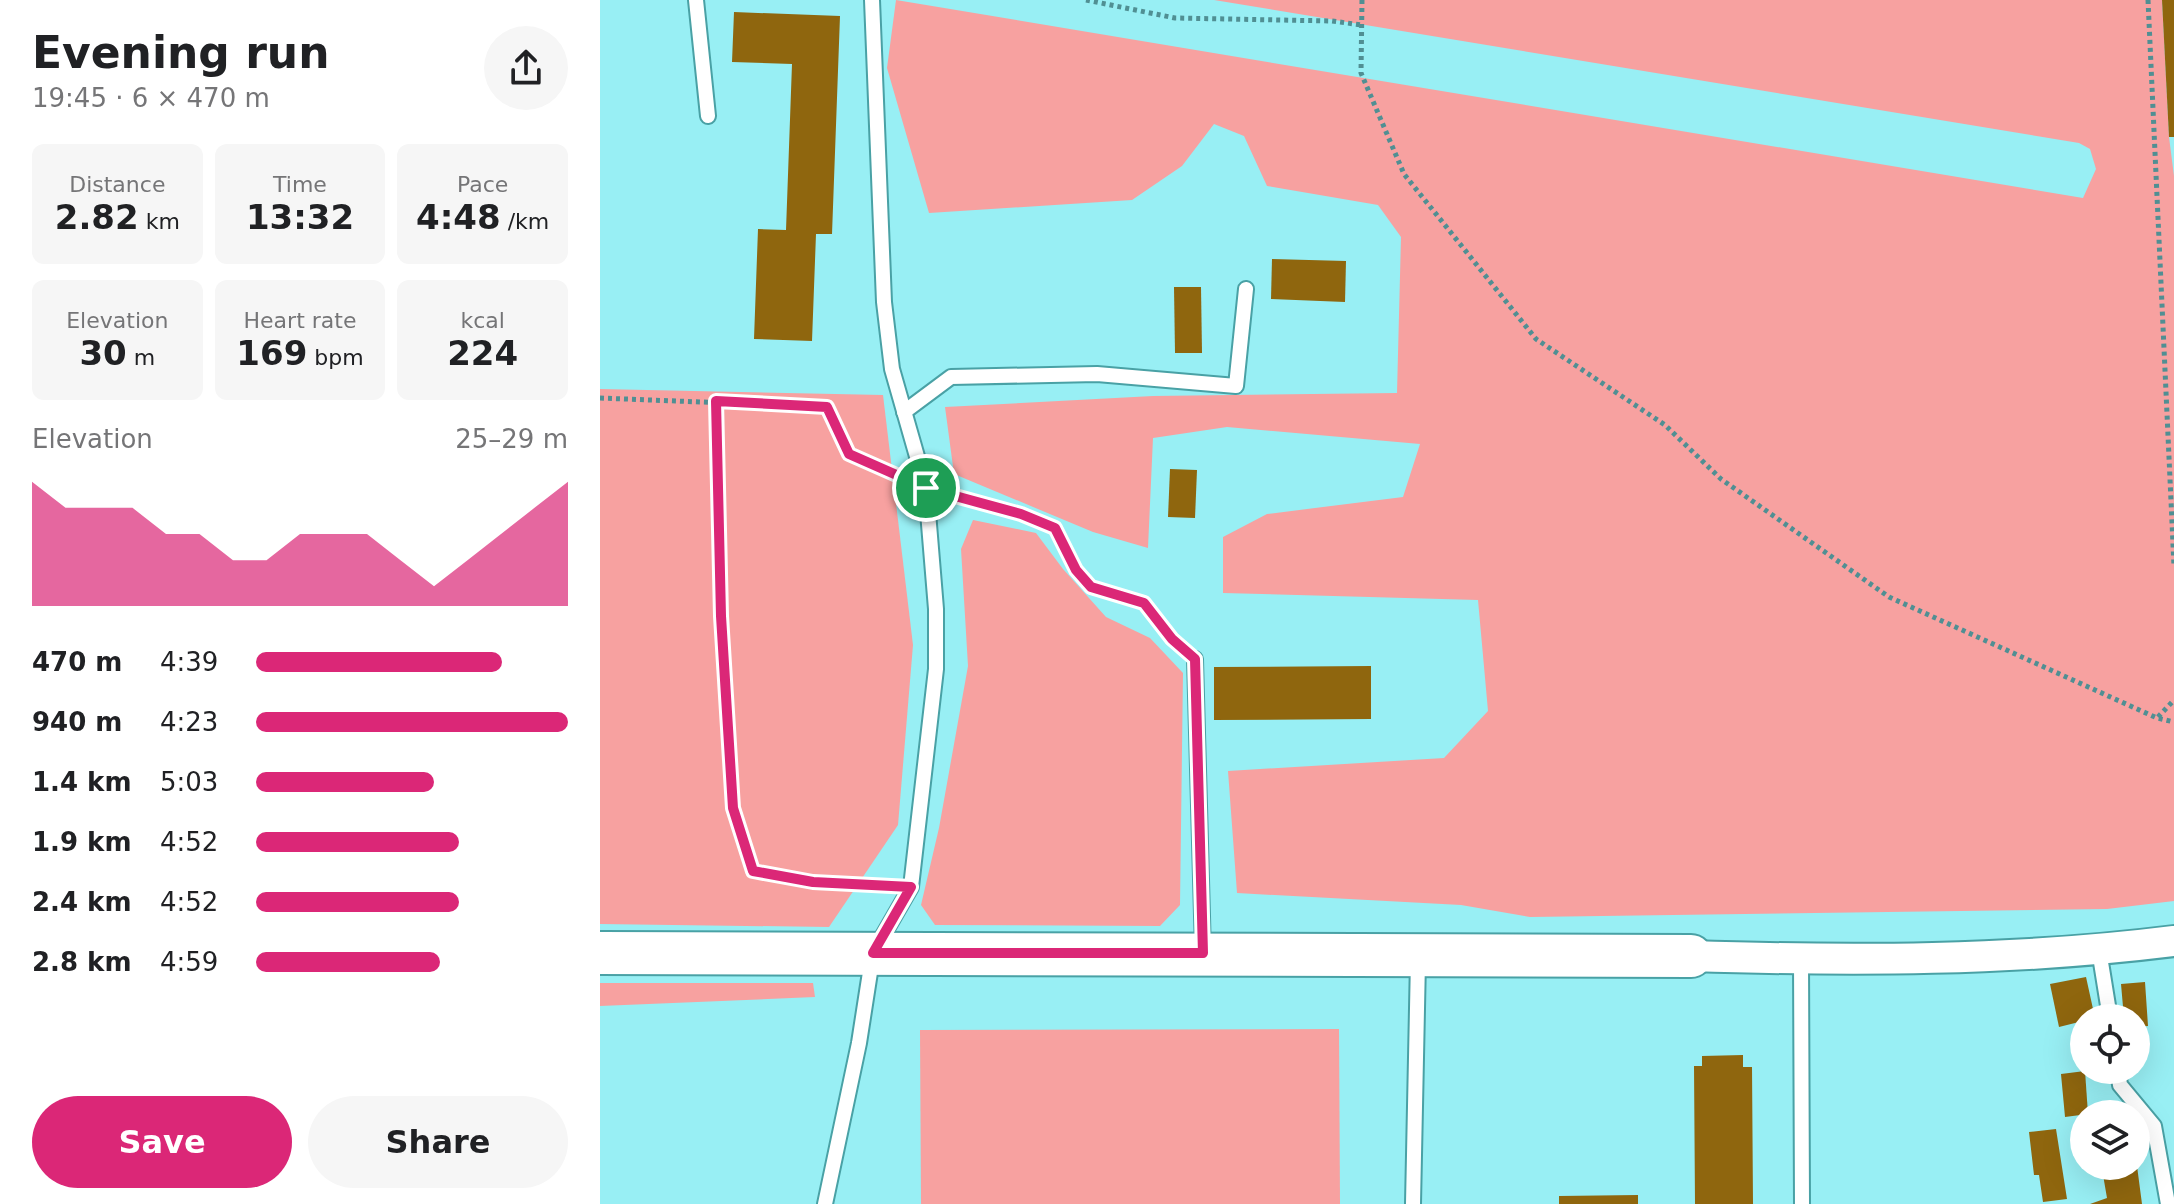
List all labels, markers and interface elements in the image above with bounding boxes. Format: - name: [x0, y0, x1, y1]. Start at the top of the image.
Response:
- button: share: [484, 26, 568, 110]
- text: Evening run: [32, 27, 329, 78]
- text: 19:45 · 6 × 470 m: [32, 83, 270, 113]
- text: Distance: [69, 172, 165, 197]
- text: Time: [273, 172, 327, 197]
- text: Pace: [457, 172, 508, 197]
- text: 2.82: [55, 197, 139, 237]
- text: 13:32: [246, 197, 354, 237]
- text: 4:48: [416, 197, 501, 237]
- text: km: [139, 209, 180, 234]
- text: /km: [501, 209, 549, 234]
- text: Elevation: [66, 308, 168, 333]
- text: Heart rate: [244, 308, 356, 333]
- text: kcal: [460, 308, 505, 333]
- text: 30: [79, 333, 127, 373]
- text: 169: [236, 333, 307, 373]
- text: 224: [447, 333, 518, 373]
- text: m: [127, 345, 155, 370]
- text: bpm: [307, 345, 364, 370]
- text: Elevation: [32, 424, 153, 454]
- text: 25–29 m: [455, 424, 568, 454]
- pin: [892, 454, 960, 522]
- icon: arrive: [904, 466, 948, 510]
- text: 470 m: [32, 647, 122, 677]
- text: 4:39: [160, 647, 218, 677]
- text: 940 m: [32, 707, 122, 737]
- text: 4:23: [160, 707, 218, 737]
- text: 1.4 km: [32, 767, 132, 797]
- text: 5:03: [160, 767, 218, 797]
- text: 1.9 km: [32, 827, 132, 857]
- text: 4:52: [160, 827, 218, 857]
- text: 2.4 km: [32, 887, 132, 917]
- text: 4:52: [160, 887, 218, 917]
- text: 2.8 km: [32, 947, 132, 977]
- text: 4:59: [160, 947, 218, 977]
- map controls: [2070, 1004, 2150, 1180]
- button: locate: [2070, 1004, 2150, 1084]
- button: Save: [32, 1096, 292, 1188]
- button: Share: [308, 1096, 568, 1188]
- button: layers: [2070, 1100, 2150, 1180]

